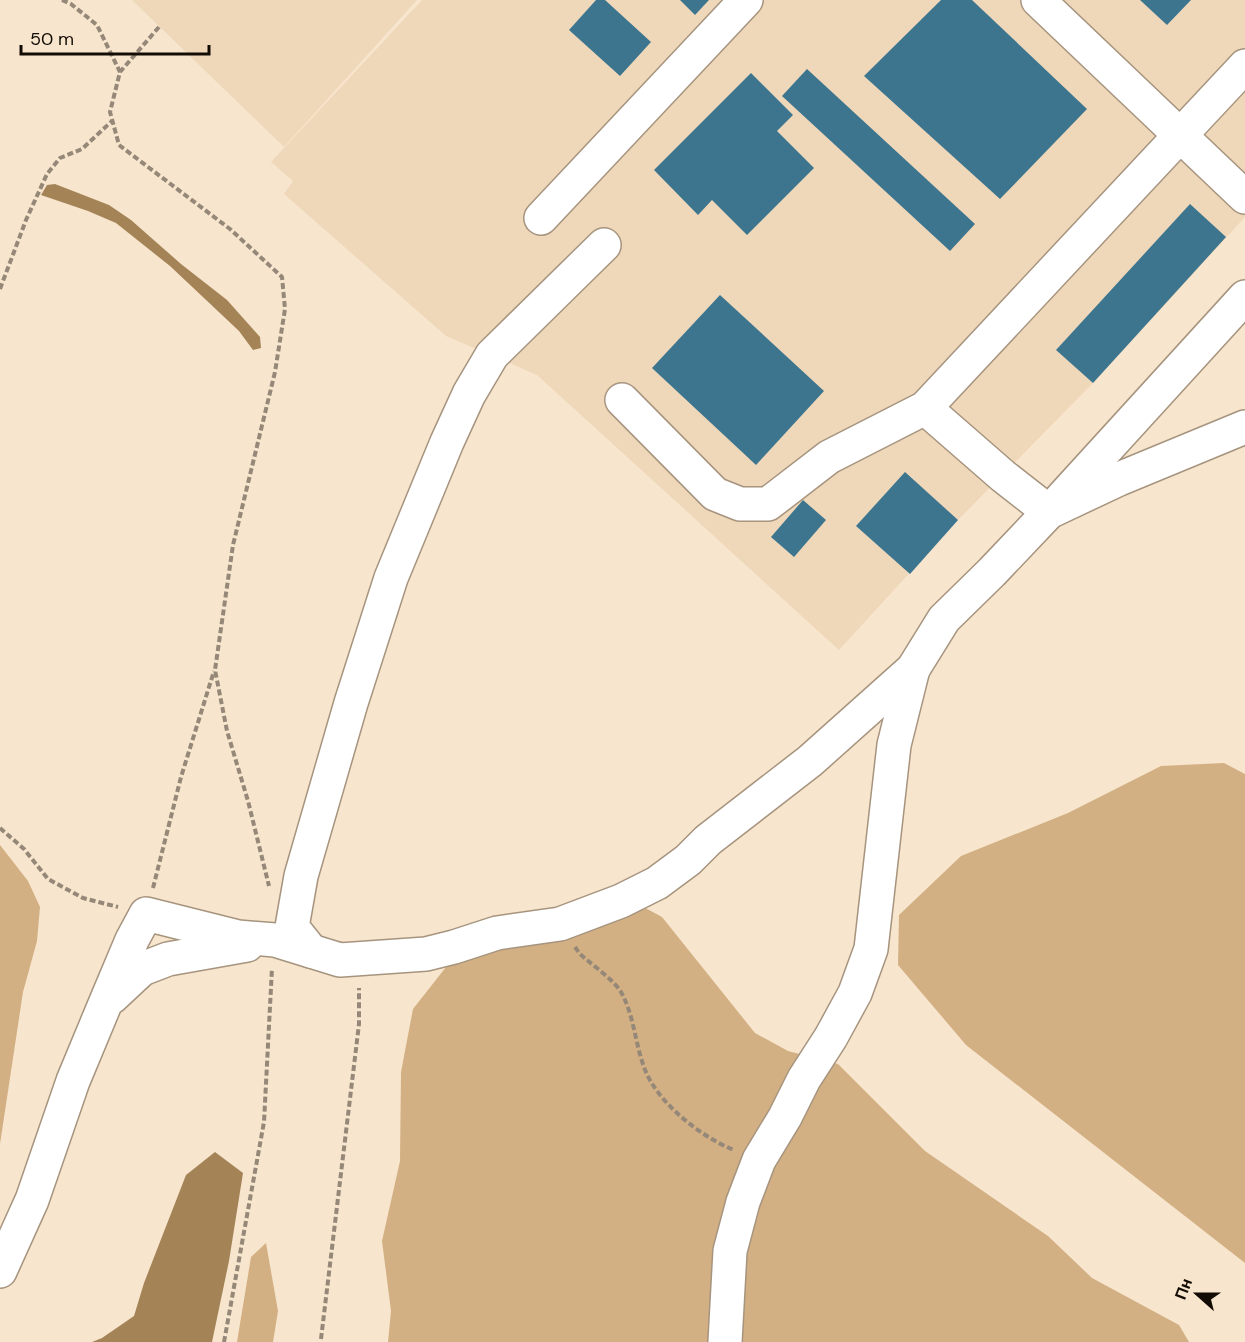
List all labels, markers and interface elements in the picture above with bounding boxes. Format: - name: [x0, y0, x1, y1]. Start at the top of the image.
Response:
- scale bar: [21, 18, 208, 56]
- text: 50 m: [30, 27, 74, 51]
- north arrow: [1167, 1264, 1227, 1324]
- text: Пн: [1170, 1275, 1197, 1302]

